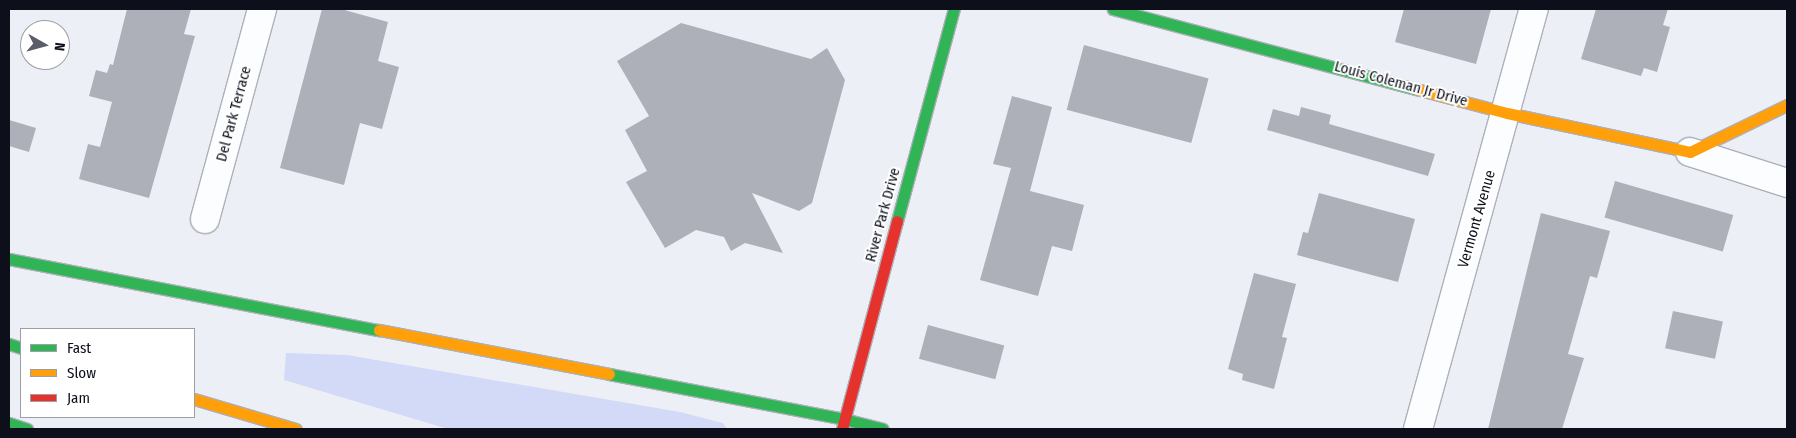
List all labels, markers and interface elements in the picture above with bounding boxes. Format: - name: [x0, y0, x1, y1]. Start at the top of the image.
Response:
- north arrow: [20, 20, 70, 70]
- text: N: [50, 42, 68, 52]
- street label: Louis Coleman Jr Drive: [1332, 58, 1470, 110]
- street label: Del Park Terrace: [213, 64, 255, 164]
- street label: River Park Drive: [862, 166, 904, 264]
- street label: Vermont Avenue: [1454, 168, 1500, 270]
- legend: [20, 328, 195, 418]
- text: Fast: [67, 339, 91, 357]
- text: Slow: [67, 364, 96, 382]
- text: Jam: [67, 389, 90, 407]

